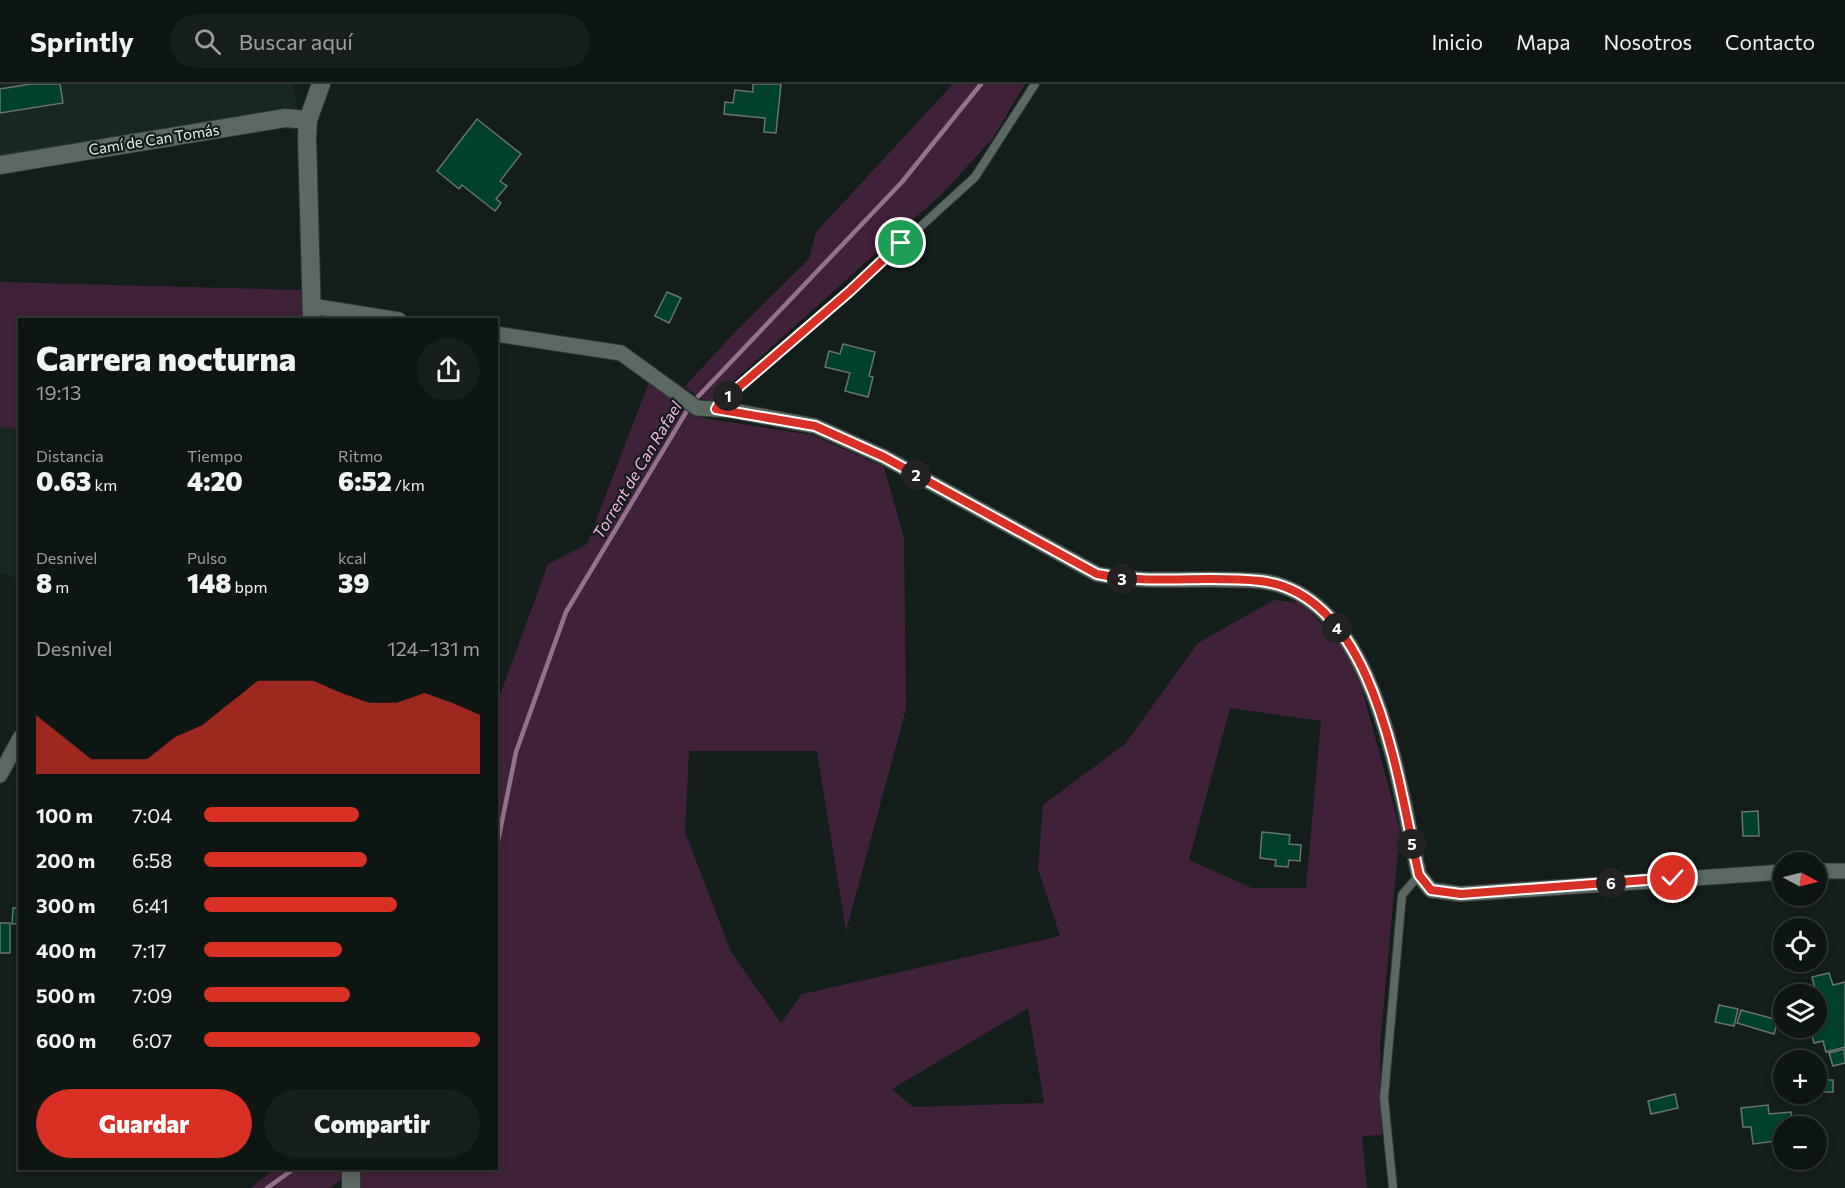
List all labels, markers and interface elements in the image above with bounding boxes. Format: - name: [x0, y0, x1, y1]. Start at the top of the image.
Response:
- search box: [170, 14, 590, 68]
- text: Sprintly: [30, 24, 134, 58]
- icon: search: [191, 25, 224, 58]
- text: Buscar aquí: [239, 28, 353, 55]
- text: Inicio: [1431, 29, 1483, 54]
- text: Mapa: [1516, 29, 1570, 54]
- text: Nosotros: [1603, 29, 1692, 54]
- text: Contacto: [1725, 29, 1815, 54]
- street label: Camí de Can Tomás: [87, 120, 221, 158]
- pin: [875, 217, 926, 268]
- icon: arrive: [884, 226, 917, 259]
- text: Carrera nocturna: [36, 337, 296, 378]
- button: share: [417, 338, 480, 401]
- text: 19:13: [36, 380, 81, 404]
- pin: 1: [713, 381, 743, 411]
- text: 1: [724, 386, 732, 405]
- water label: Torrent de Can Rafael: [588, 397, 686, 542]
- text: Distancia: [36, 446, 104, 465]
- text: Tiempo: [187, 446, 243, 465]
- text: Ritmo: [338, 446, 383, 465]
- pin: 2: [901, 460, 931, 490]
- text: 0.63: [36, 465, 91, 496]
- text: 4:20: [187, 465, 243, 496]
- text: 6:52: [338, 465, 392, 496]
- text: 2: [911, 465, 921, 484]
- text: km: [91, 475, 117, 494]
- text: /km: [392, 475, 425, 494]
- text: Desnivel: [36, 548, 97, 567]
- text: Pulso: [187, 548, 227, 567]
- text: kcal: [338, 548, 367, 567]
- pin: 3: [1107, 564, 1137, 594]
- text: 8: [36, 567, 52, 598]
- text: 148: [187, 567, 232, 598]
- text: 39: [338, 567, 370, 598]
- text: 3: [1117, 569, 1127, 588]
- text: m: [52, 577, 69, 596]
- text: bpm: [232, 577, 268, 596]
- pin: 4: [1322, 613, 1352, 643]
- text: 4: [1332, 618, 1342, 637]
- text: Desnivel: [36, 636, 113, 660]
- text: 124–131 m: [387, 636, 480, 660]
- text: 100 m: [36, 803, 93, 827]
- text: 7:04: [132, 803, 172, 827]
- pin: 5: [1397, 829, 1427, 859]
- text: 5: [1407, 834, 1417, 853]
- text: 200 m: [36, 848, 95, 872]
- text: 6:58: [132, 848, 173, 872]
- pin: [1647, 852, 1698, 903]
- north arrow: [1773, 852, 1827, 906]
- map controls: [1773, 852, 1827, 1170]
- icon: check: [1656, 861, 1689, 894]
- pin: 6: [1596, 868, 1626, 898]
- text: 6: [1606, 873, 1616, 892]
- text: 300 m: [36, 893, 96, 917]
- text: 6:41: [132, 893, 169, 917]
- button: locate: [1773, 918, 1827, 972]
- text: 400 m: [36, 938, 96, 962]
- text: 7:17: [132, 938, 166, 962]
- text: 500 m: [36, 983, 96, 1007]
- text: 7:09: [132, 983, 172, 1007]
- button: layers: [1773, 984, 1827, 1038]
- text: 600 m: [36, 1028, 96, 1052]
- text: 6:07: [132, 1028, 172, 1052]
- button: +: [1773, 1050, 1827, 1104]
- button: Guardar: [36, 1089, 252, 1158]
- button: Compartir: [264, 1089, 480, 1158]
- button: −: [1773, 1116, 1827, 1170]

